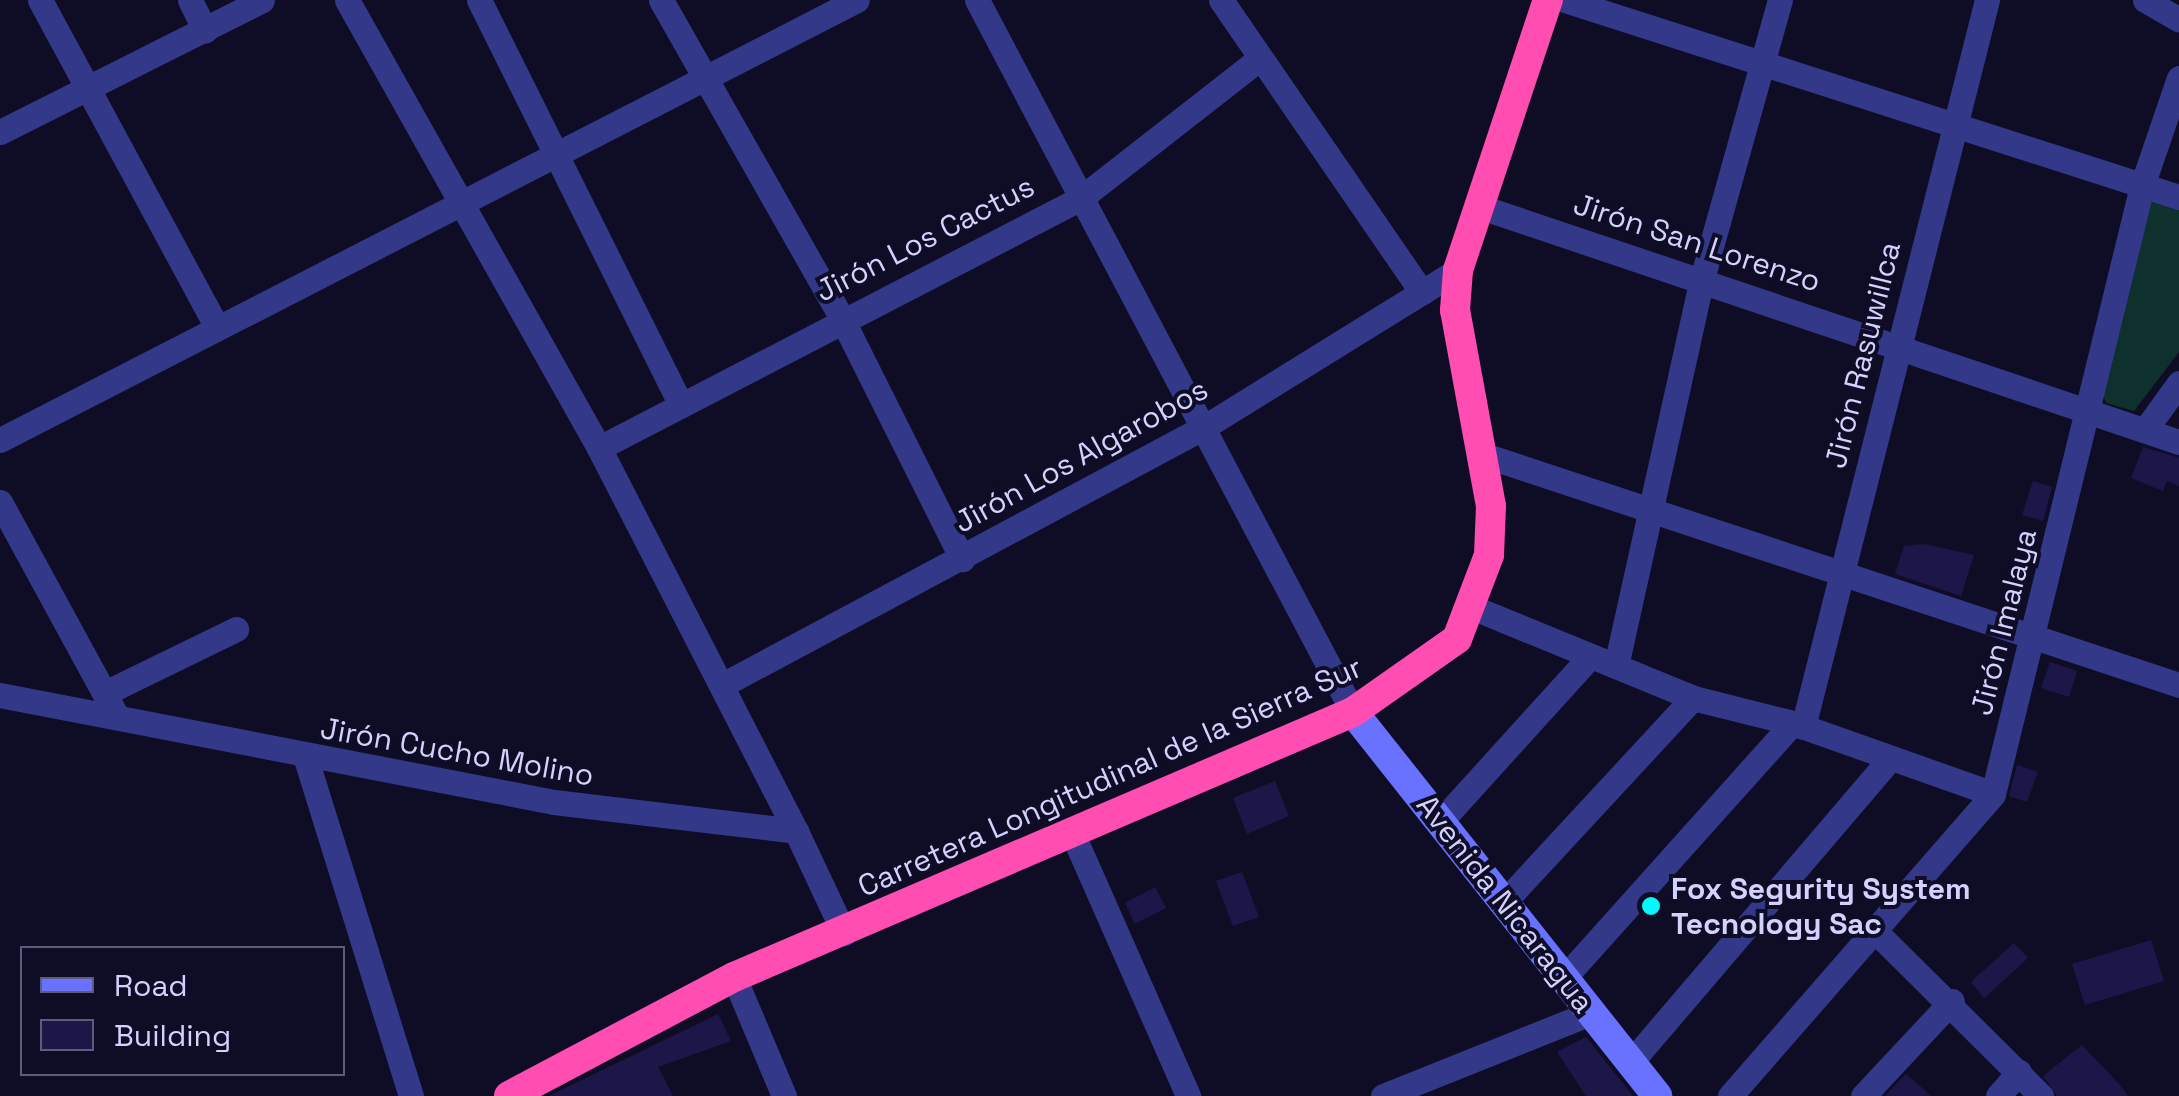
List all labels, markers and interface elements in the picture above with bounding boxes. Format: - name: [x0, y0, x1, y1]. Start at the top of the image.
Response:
- street label: Jirón Los Cactus: [810, 168, 1040, 310]
- street label: Jirón San Lorenzo: [1569, 186, 1825, 300]
- street label: Jirón Rasuwillca: [1817, 238, 1909, 472]
- street label: Jirón Los Algarobos: [948, 371, 1214, 541]
- street label: Jirón Imalaya: [1963, 525, 2045, 719]
- street label: Carretera Longitudinal de la Sierra Sur: [853, 649, 1367, 905]
- street label: Jirón Cucho Molino: [318, 710, 596, 794]
- street label: Avenida Nicaragua: [1409, 788, 1601, 1020]
- place label: Fox Segurity System Tecnology Sac: [1671, 871, 1971, 942]
- marker: Fox Segurity System Tecnology Sac: [1640, 895, 1662, 917]
- legend: [20, 946, 345, 1076]
- text: Road: [114, 966, 188, 1005]
- text: Building: [114, 1016, 231, 1055]

